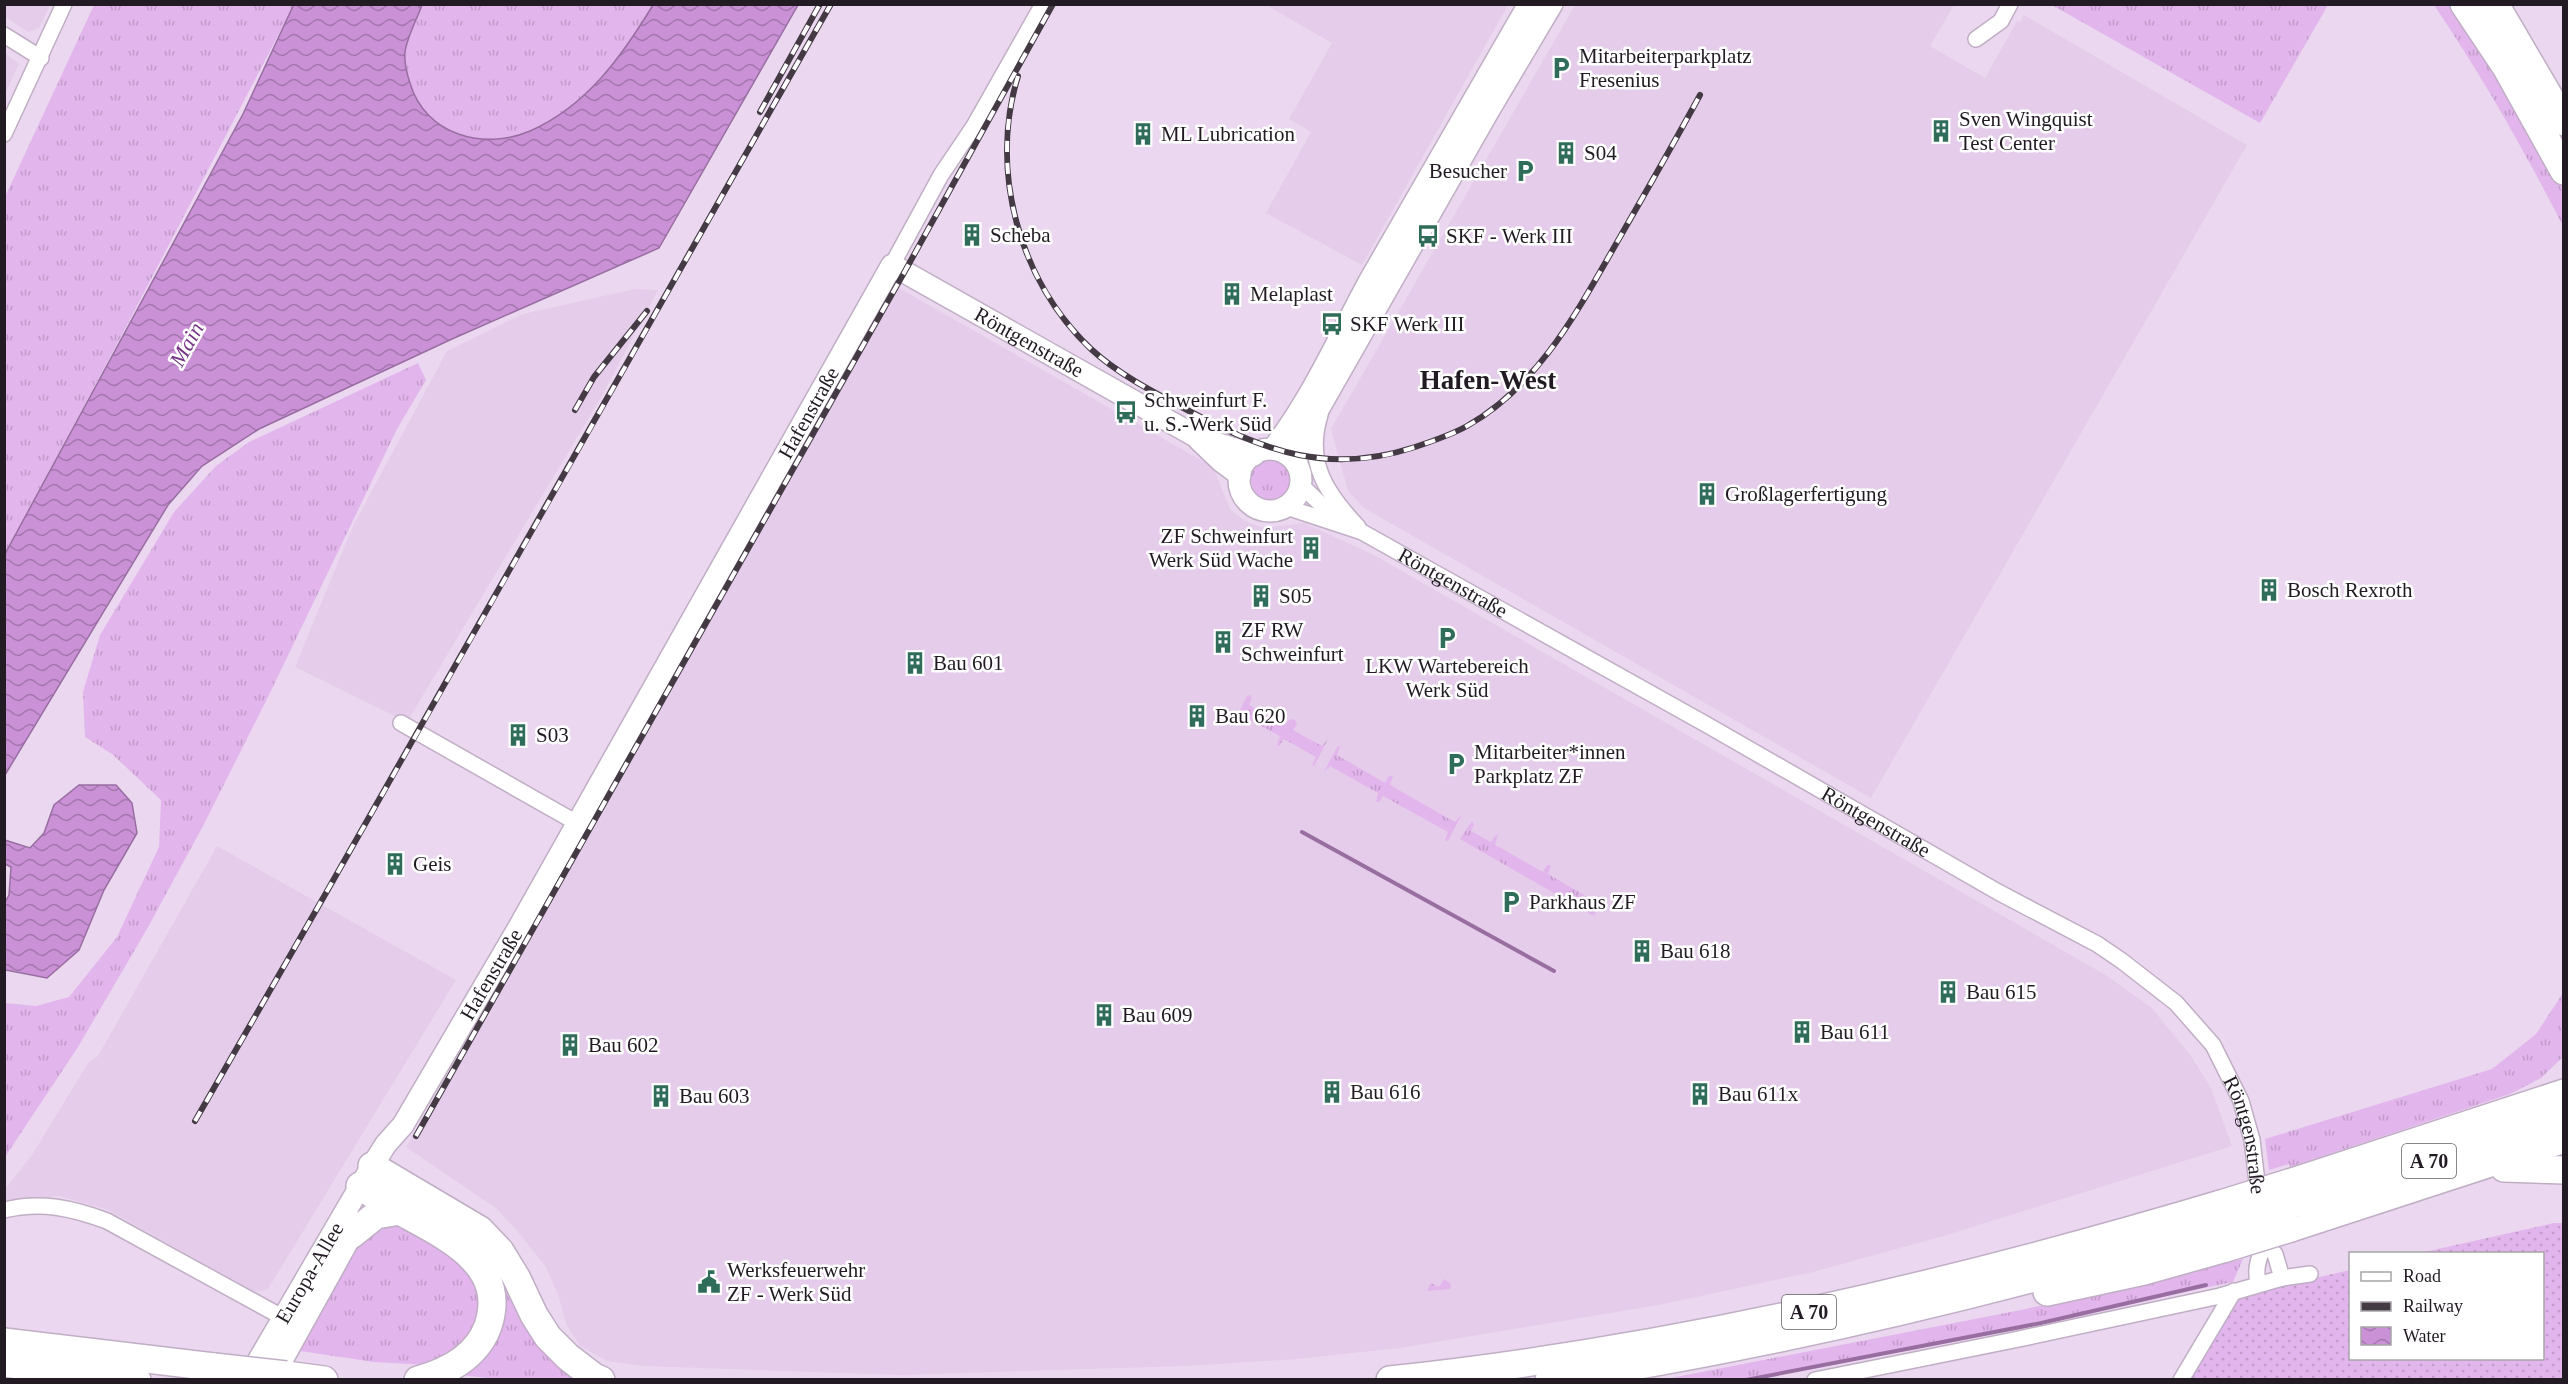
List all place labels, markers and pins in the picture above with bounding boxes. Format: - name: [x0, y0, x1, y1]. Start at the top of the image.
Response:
- place label: Mitarbeiterparkplatz Fresenius: [1579, 44, 1752, 92]
- parking icon: Mitarbeiterparkplatz Fresenius: [1548, 55, 1574, 81]
- place label: Sven Wingquist Test Center: [1959, 107, 2093, 155]
- building icon: Sven Wingquist Test Center: [1928, 118, 1954, 144]
- building icon: ML Lubrication: [1130, 121, 1156, 147]
- place label: ML Lubrication: [1161, 122, 1295, 146]
- building icon: S04: [1553, 140, 1579, 166]
- place label: S04: [1584, 141, 1617, 165]
- parking icon: Besucher: [1512, 158, 1538, 184]
- place label: Besucher: [1429, 159, 1507, 183]
- building icon: Scheba: [959, 222, 985, 248]
- place label: Scheba: [990, 223, 1051, 247]
- bus stop icon: SKF - Werk III: [1415, 223, 1441, 249]
- place label: SKF - Werk III: [1446, 224, 1573, 248]
- building icon: Melaplast: [1219, 281, 1245, 307]
- place label: Melaplast: [1250, 282, 1333, 306]
- bus stop icon: SKF Werk III: [1319, 311, 1345, 337]
- place label: SKF Werk III: [1350, 312, 1465, 336]
- place label: Schweinfurt F. u. S.-Werk Süd: [1144, 388, 1272, 436]
- bus stop icon: Schweinfurt F. u. S.-Werk Süd: [1113, 399, 1139, 425]
- building icon: Großlagerfertigung: [1694, 481, 1720, 507]
- place label: Großlagerfertigung: [1725, 482, 1888, 506]
- place label: ZF Schweinfurt Werk Süd Wache: [1149, 524, 1293, 572]
- building icon: ZF Schweinfurt Werk Süd Wache: [1298, 535, 1324, 561]
- building icon: Bosch Rexroth: [2256, 577, 2282, 603]
- place label: Bosch Rexroth: [2287, 578, 2413, 602]
- building icon: S05: [1248, 583, 1274, 609]
- place label: S05: [1279, 584, 1312, 608]
- place label: ZF RW Schweinfurt: [1241, 618, 1344, 666]
- parking icon: LKW Wartebereich Werk Süd: [1434, 625, 1460, 651]
- building icon: ZF RW Schweinfurt: [1210, 629, 1236, 655]
- building icon: Bau 601: [902, 650, 928, 676]
- place label: Bau 601: [933, 651, 1004, 675]
- place label: LKW Wartebereich Werk Süd: [1365, 654, 1529, 702]
- building icon: Bau 620: [1184, 703, 1210, 729]
- place label: Bau 620: [1215, 704, 1286, 728]
- building icon: S03: [505, 722, 531, 748]
- place label: S03: [536, 723, 569, 747]
- place label: Mitarbeiter*innen Parkplatz ZF: [1474, 740, 1626, 788]
- parking icon: Mitarbeiter*innen Parkplatz ZF: [1443, 751, 1469, 777]
- building icon: Geis: [382, 851, 408, 877]
- place label: Geis: [413, 852, 452, 876]
- parking icon: Parkhaus ZF: [1498, 889, 1524, 915]
- place label: Parkhaus ZF: [1529, 890, 1636, 914]
- building icon: Bau 618: [1629, 938, 1655, 964]
- place label: Bau 618: [1660, 939, 1731, 963]
- building icon: Bau 615: [1935, 979, 1961, 1005]
- place label: Bau 615: [1966, 980, 2037, 1004]
- building icon: Bau 609: [1091, 1002, 1117, 1028]
- place label: Bau 609: [1122, 1003, 1193, 1027]
- building icon: Bau 611: [1789, 1019, 1815, 1045]
- place label: Bau 611: [1820, 1020, 1890, 1044]
- building icon: Bau 602: [557, 1032, 583, 1058]
- place label: Bau 602: [588, 1033, 659, 1057]
- building icon: Bau 616: [1319, 1079, 1345, 1105]
- place label: Bau 616: [1350, 1080, 1421, 1104]
- building icon: Bau 611x: [1687, 1081, 1713, 1107]
- place label: Bau 611x: [1718, 1082, 1799, 1106]
- building icon: Bau 603: [648, 1083, 674, 1109]
- place label: Bau 603: [679, 1084, 750, 1108]
- place label: Werksfeuerwehr ZF - Werk Süd: [727, 1258, 865, 1306]
- public building icon: Werksfeuerwehr ZF - Werk Süd: [696, 1269, 722, 1295]

